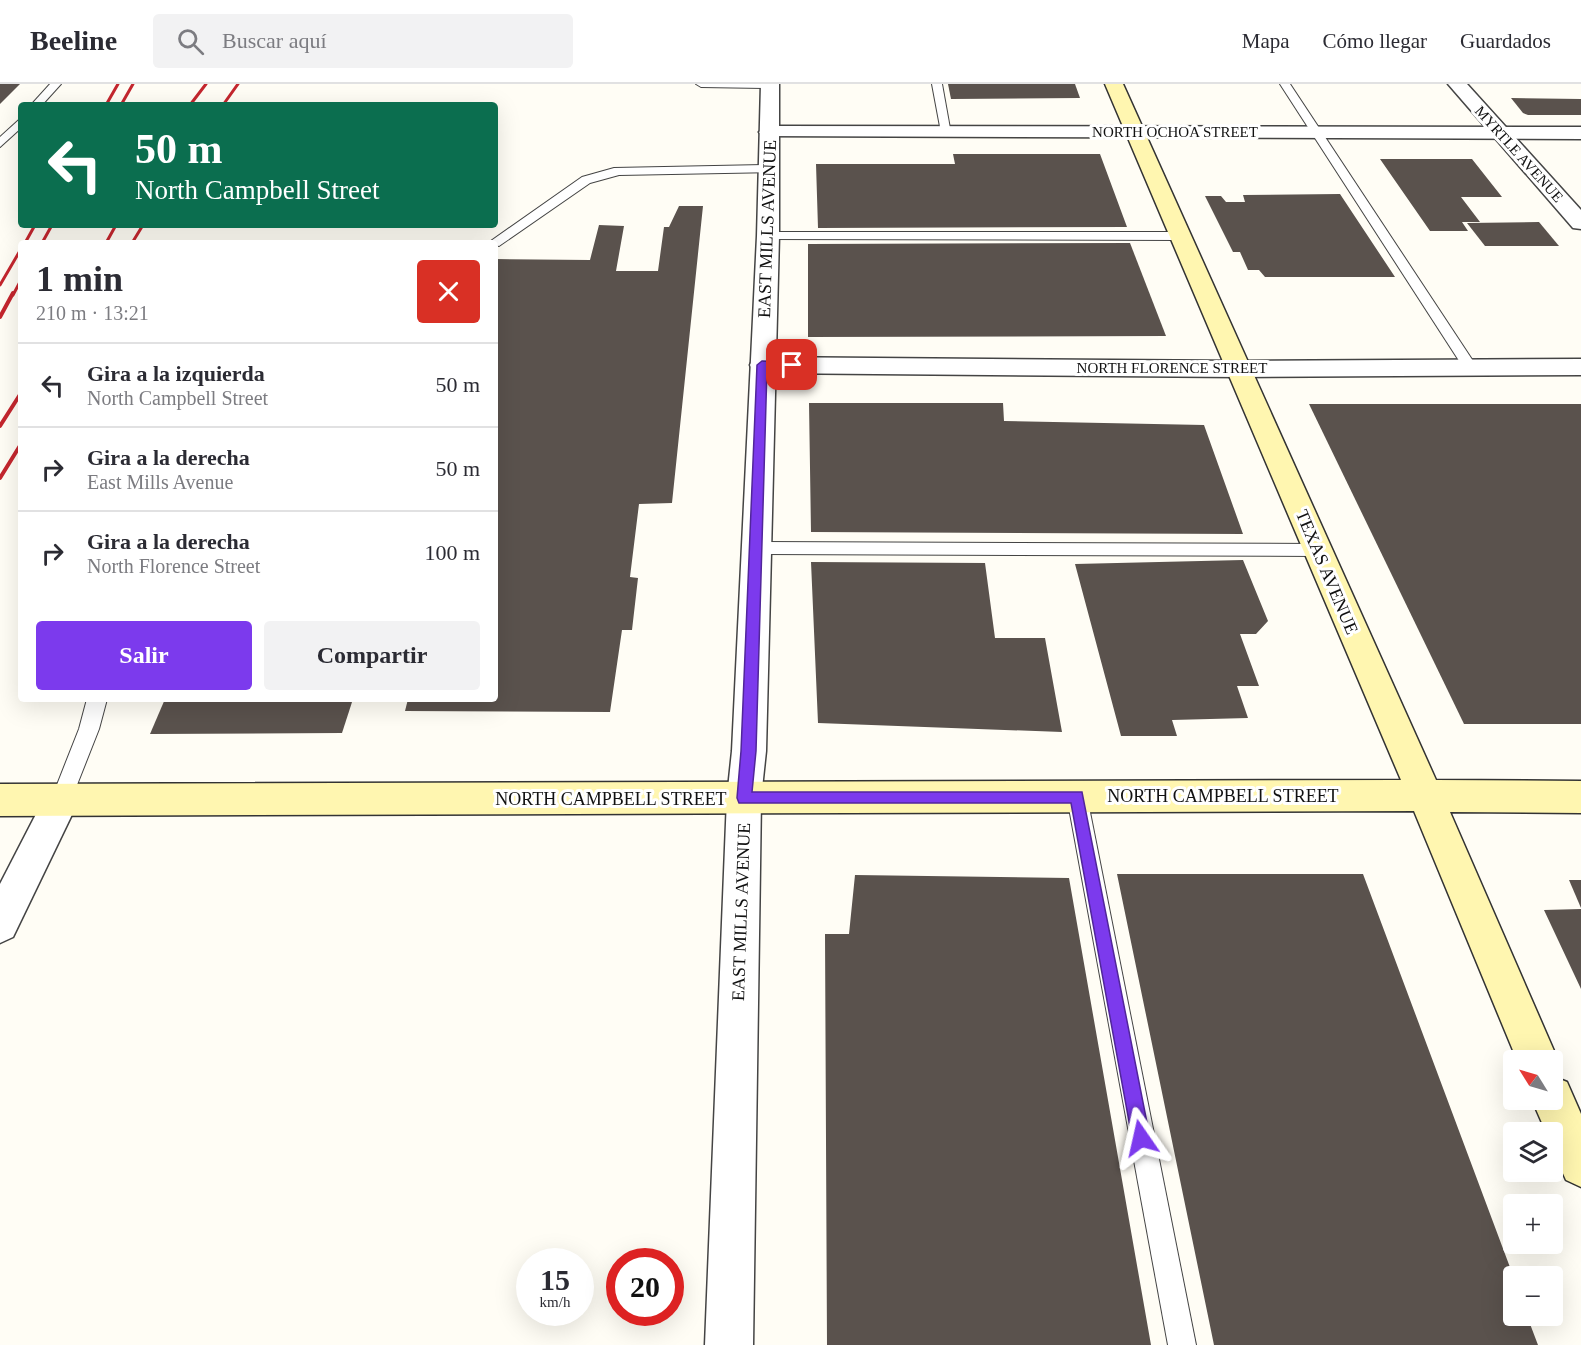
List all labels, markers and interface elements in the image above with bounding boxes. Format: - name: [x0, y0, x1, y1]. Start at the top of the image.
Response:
- search box: [153, 14, 573, 68]
- text: Beeline: [30, 25, 117, 56]
- icon: search: [174, 25, 207, 58]
- text: Buscar aquí: [222, 28, 327, 53]
- text: Mapa: [1242, 29, 1290, 53]
- text: Cómo llegar: [1323, 29, 1427, 53]
- text: Guardados: [1460, 29, 1551, 53]
- street label: MYRTLE AVENUE: [1472, 103, 1566, 205]
- street label: NORTH OCHOA STREET: [1092, 124, 1258, 140]
- icon: left: [36, 126, 114, 204]
- text: 50 m: [135, 126, 223, 172]
- street label: EAST MILLS AVENUE: [754, 140, 780, 318]
- text: North Campbell Street: [135, 175, 379, 205]
- text: 1 min: [36, 259, 123, 299]
- button: close: [417, 260, 480, 323]
- text: 210 m · 13:21: [36, 302, 149, 324]
- pin: [766, 339, 817, 390]
- icon: arrive: [775, 348, 808, 381]
- street label: NORTH FLORENCE STREET: [1077, 360, 1267, 376]
- text: Gira a la izquierda: [87, 361, 265, 386]
- icon: left: [36, 369, 69, 402]
- text: 50 m: [435, 372, 480, 397]
- text: North Campbell Street: [87, 387, 268, 409]
- text: Gira a la derecha: [87, 445, 250, 470]
- icon: right: [36, 453, 69, 486]
- text: 50 m: [435, 456, 480, 481]
- text: East Mills Avenue: [87, 471, 233, 493]
- street label: TEXAS AVENUE: [1292, 507, 1362, 637]
- text: Gira a la derecha: [87, 529, 250, 554]
- icon: right: [36, 537, 69, 570]
- text: 100 m: [424, 540, 480, 565]
- text: North Florence Street: [87, 555, 260, 577]
- button: Salir: [36, 621, 252, 690]
- button: Compartir: [264, 621, 480, 690]
- street label: NORTH CAMPBELL STREET: [1107, 786, 1339, 806]
- street label: NORTH CAMPBELL STREET: [495, 789, 727, 809]
- street label: EAST MILLS AVENUE: [728, 823, 754, 1001]
- north arrow: [1503, 1050, 1563, 1110]
- map controls: [1503, 1050, 1563, 1326]
- position arrow: [1109, 1106, 1173, 1170]
- button: layers: [1503, 1122, 1563, 1182]
- button: +: [1503, 1194, 1563, 1254]
- speed limit sign: 20: [606, 1248, 684, 1326]
- text: 15: [540, 1263, 570, 1296]
- button: −: [1503, 1266, 1563, 1326]
- text: km/h: [540, 1294, 570, 1310]

